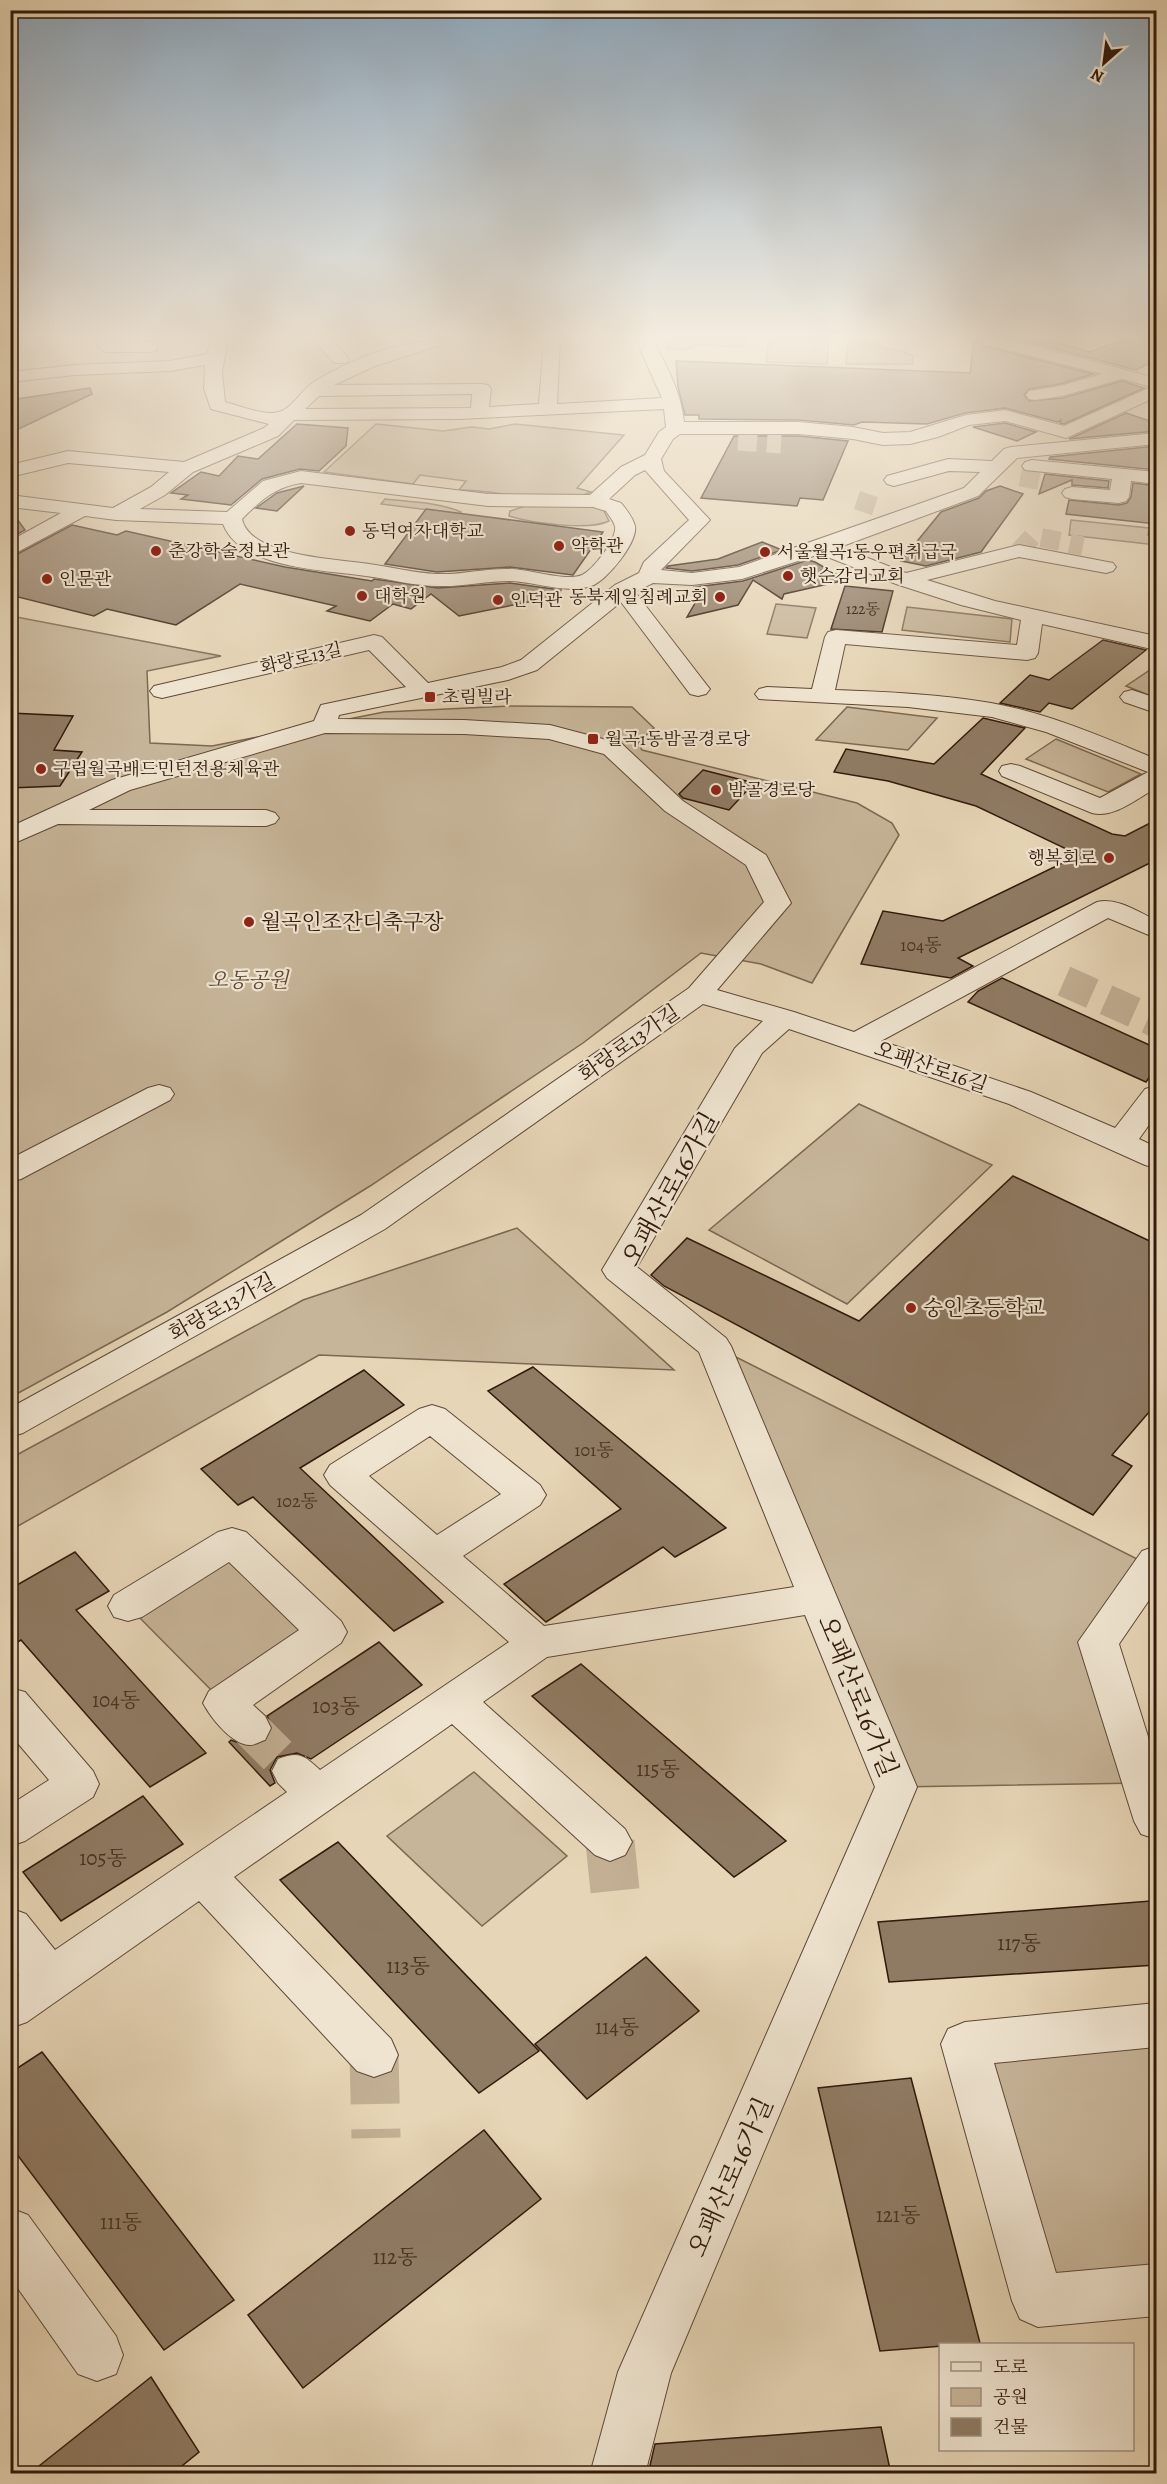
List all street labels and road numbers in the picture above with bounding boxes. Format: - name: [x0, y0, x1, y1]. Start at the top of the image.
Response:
- street label: 화랑로13길: [258, 637, 344, 679]
- street label: 화랑로13가길: [573, 998, 685, 1088]
- street label: 오패산로16길: [871, 1035, 991, 1099]
- street label: 오패산로16가길: [614, 1106, 727, 1273]
- street label: 화랑로13가길: [164, 1266, 280, 1348]
- street label: 오패산로16가길: [809, 1610, 906, 1782]
- street label: 오패산로16가길: [680, 2092, 781, 2263]

